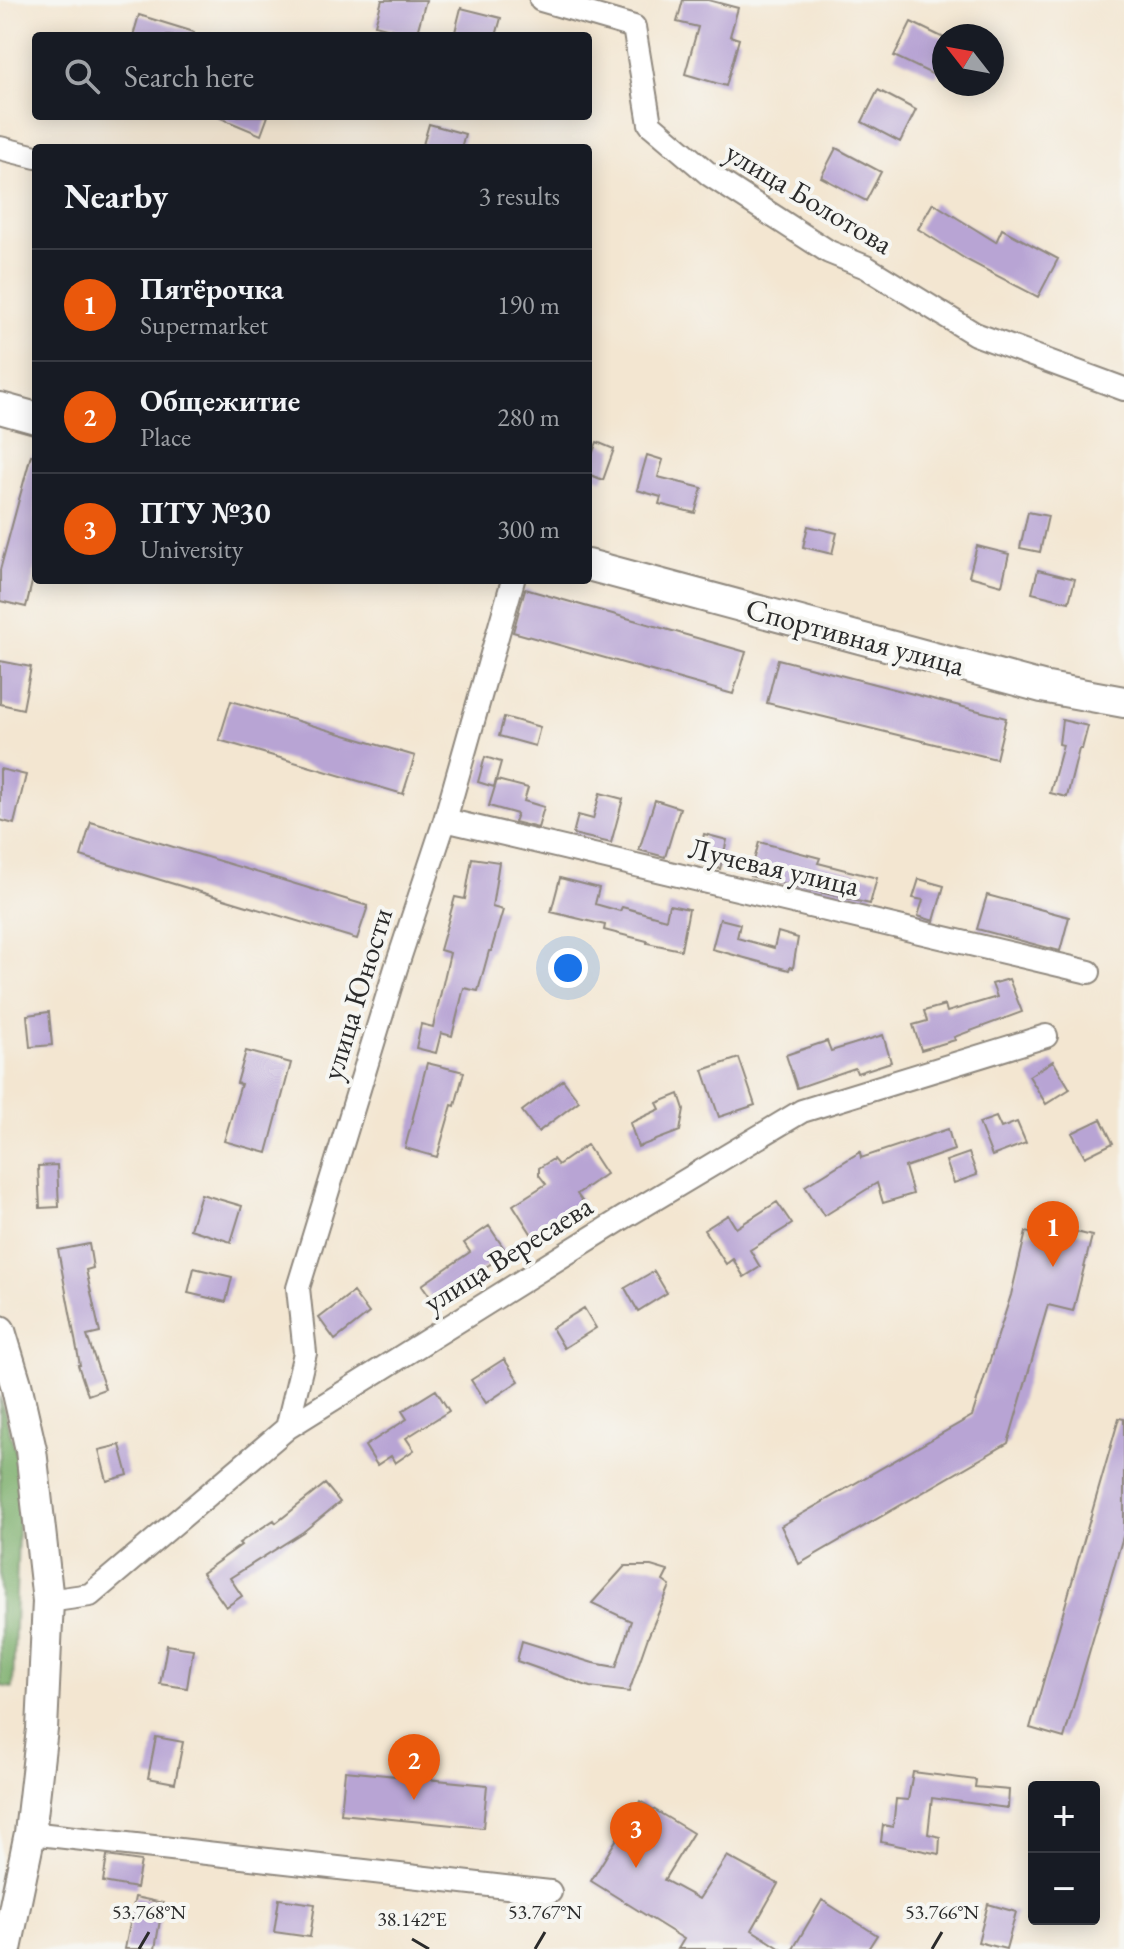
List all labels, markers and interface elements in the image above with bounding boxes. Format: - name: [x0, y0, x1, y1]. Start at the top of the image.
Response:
- north arrow: [932, 24, 1004, 96]
- search box: [32, 32, 592, 120]
- icon: search: [60, 54, 104, 98]
- text: Search here: [124, 57, 254, 96]
- street label: улица Болотова: [718, 132, 900, 263]
- text: Nearby: [64, 174, 168, 218]
- text: 3 results: [479, 179, 560, 213]
- text: Пятёрочка: [140, 269, 284, 308]
- text: 1: [83, 288, 97, 322]
- text: 190 m: [497, 288, 560, 322]
- text: Supermarket: [140, 308, 268, 342]
- text: Общежитие: [140, 381, 300, 420]
- text: 2: [83, 400, 97, 434]
- text: 280 m: [497, 400, 560, 434]
- text: Place: [140, 420, 191, 454]
- text: ПТУ №30: [140, 493, 271, 532]
- text: 3: [83, 512, 97, 546]
- text: 300 m: [497, 512, 560, 546]
- text: University: [140, 532, 243, 566]
- street label: Спортивная улица: [742, 589, 969, 684]
- street label: Лучевая улица: [685, 828, 863, 905]
- street label: улица Юности: [312, 903, 401, 1085]
- your location: [548, 948, 588, 988]
- street label: улица Вересаева: [416, 1186, 600, 1321]
- pin: 1: [1027, 1201, 1079, 1267]
- pin: 2: [388, 1734, 440, 1800]
- map controls: [1028, 1781, 1100, 1925]
- button: +: [1028, 1781, 1100, 1853]
- pin: 3: [610, 1802, 662, 1868]
- button: −: [1028, 1853, 1100, 1925]
- text: 53.768°N: [112, 1899, 186, 1925]
- text: 53.767°N: [508, 1899, 582, 1925]
- text: 53.766°N: [905, 1899, 979, 1925]
- text: 38.142°E: [377, 1906, 447, 1932]

